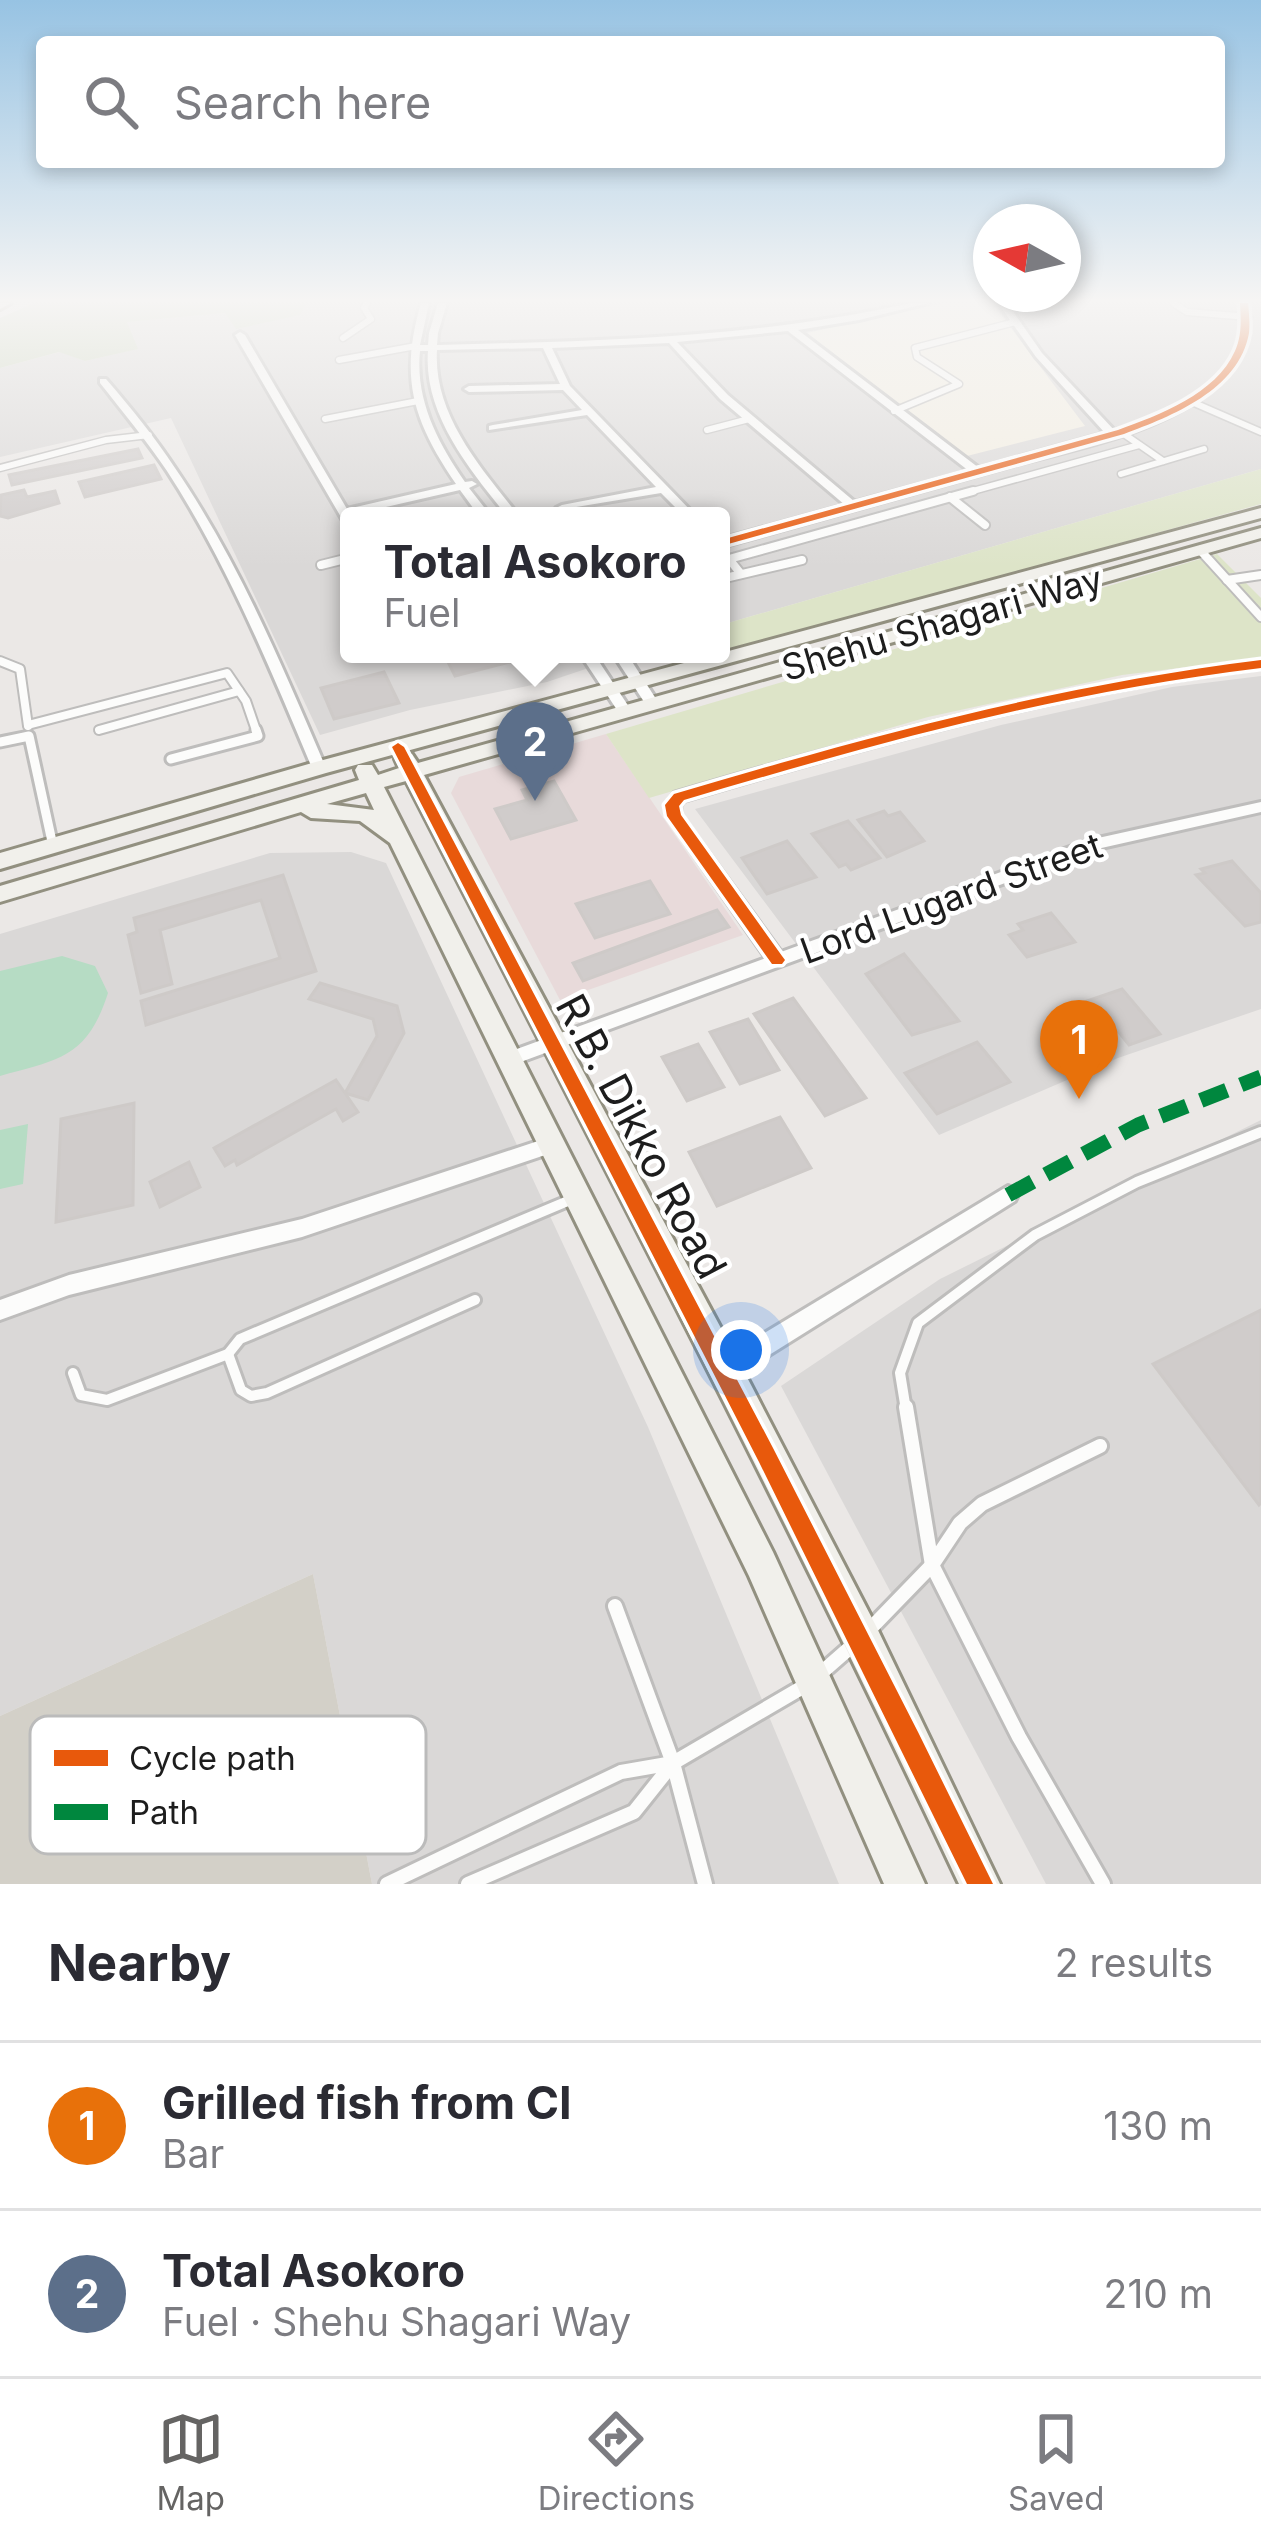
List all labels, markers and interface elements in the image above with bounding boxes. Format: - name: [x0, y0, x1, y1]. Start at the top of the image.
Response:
- search box: [36, 36, 1225, 168]
- icon: search: [78, 69, 144, 135]
- text: Search here: [174, 75, 431, 130]
- north arrow: [973, 204, 1081, 312]
- popup: [340, 507, 730, 663]
- text: Total Asokoro: [383, 534, 687, 589]
- street label: Shehu Shagari Way: [777, 556, 1107, 690]
- text: Fuel: [383, 589, 460, 636]
- pin: 2: [496, 702, 574, 801]
- street label: Lord Lugard Street: [794, 823, 1108, 973]
- street label: R.B. Dikko Road: [546, 985, 738, 1287]
- pin: 1: [1040, 1000, 1118, 1099]
- your location: [711, 1320, 771, 1380]
- legend: [30, 1716, 426, 1854]
- text: Cycle path: [129, 1738, 296, 1778]
- text: Path: [129, 1792, 199, 1832]
- text: Nearby: [48, 1932, 231, 1993]
- text: 2 results: [1055, 1939, 1213, 1986]
- text: Grilled fish from CI: [162, 2075, 572, 2130]
- text: 1: [79, 2102, 95, 2149]
- text: 130 m: [1103, 2102, 1213, 2149]
- text: Bar: [162, 2130, 224, 2177]
- text: Total Asokoro: [162, 2243, 465, 2298]
- text: 2: [75, 2270, 99, 2317]
- text: 210 m: [1104, 2270, 1213, 2317]
- text: Fuel · Shehu Shagari Way: [162, 2298, 631, 2345]
- tab: Map: [156, 2406, 225, 2518]
- tab: Directions: [538, 2406, 695, 2518]
- tab: Saved: [1008, 2406, 1105, 2518]

